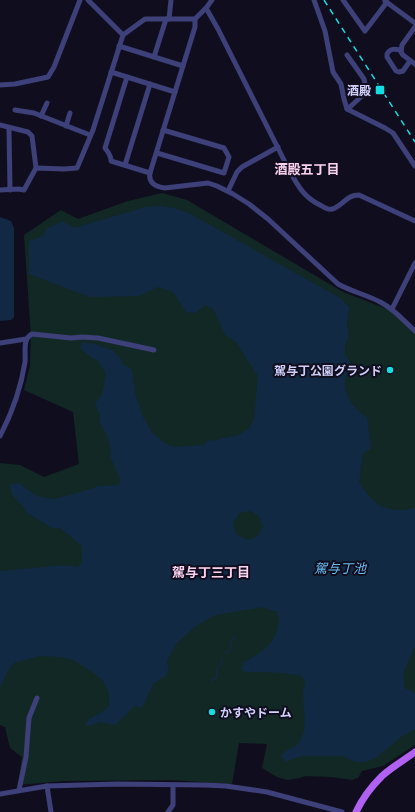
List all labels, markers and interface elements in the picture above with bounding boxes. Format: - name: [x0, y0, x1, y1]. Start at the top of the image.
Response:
- place label: 酒殿: [347, 83, 371, 98]
- marker: 酒殿: [374, 84, 386, 96]
- district label: 酒殿五丁目: [274, 161, 340, 177]
- place label: 駕与丁公園グランド: [274, 363, 382, 378]
- marker: 駕与丁公園グランド: [385, 365, 395, 375]
- water label: 駕与丁池: [314, 560, 368, 576]
- district label: 駕与丁三丁目: [172, 564, 250, 580]
- place label: かすやドーム: [220, 705, 292, 720]
- marker: かすやドーム: [207, 707, 217, 717]

